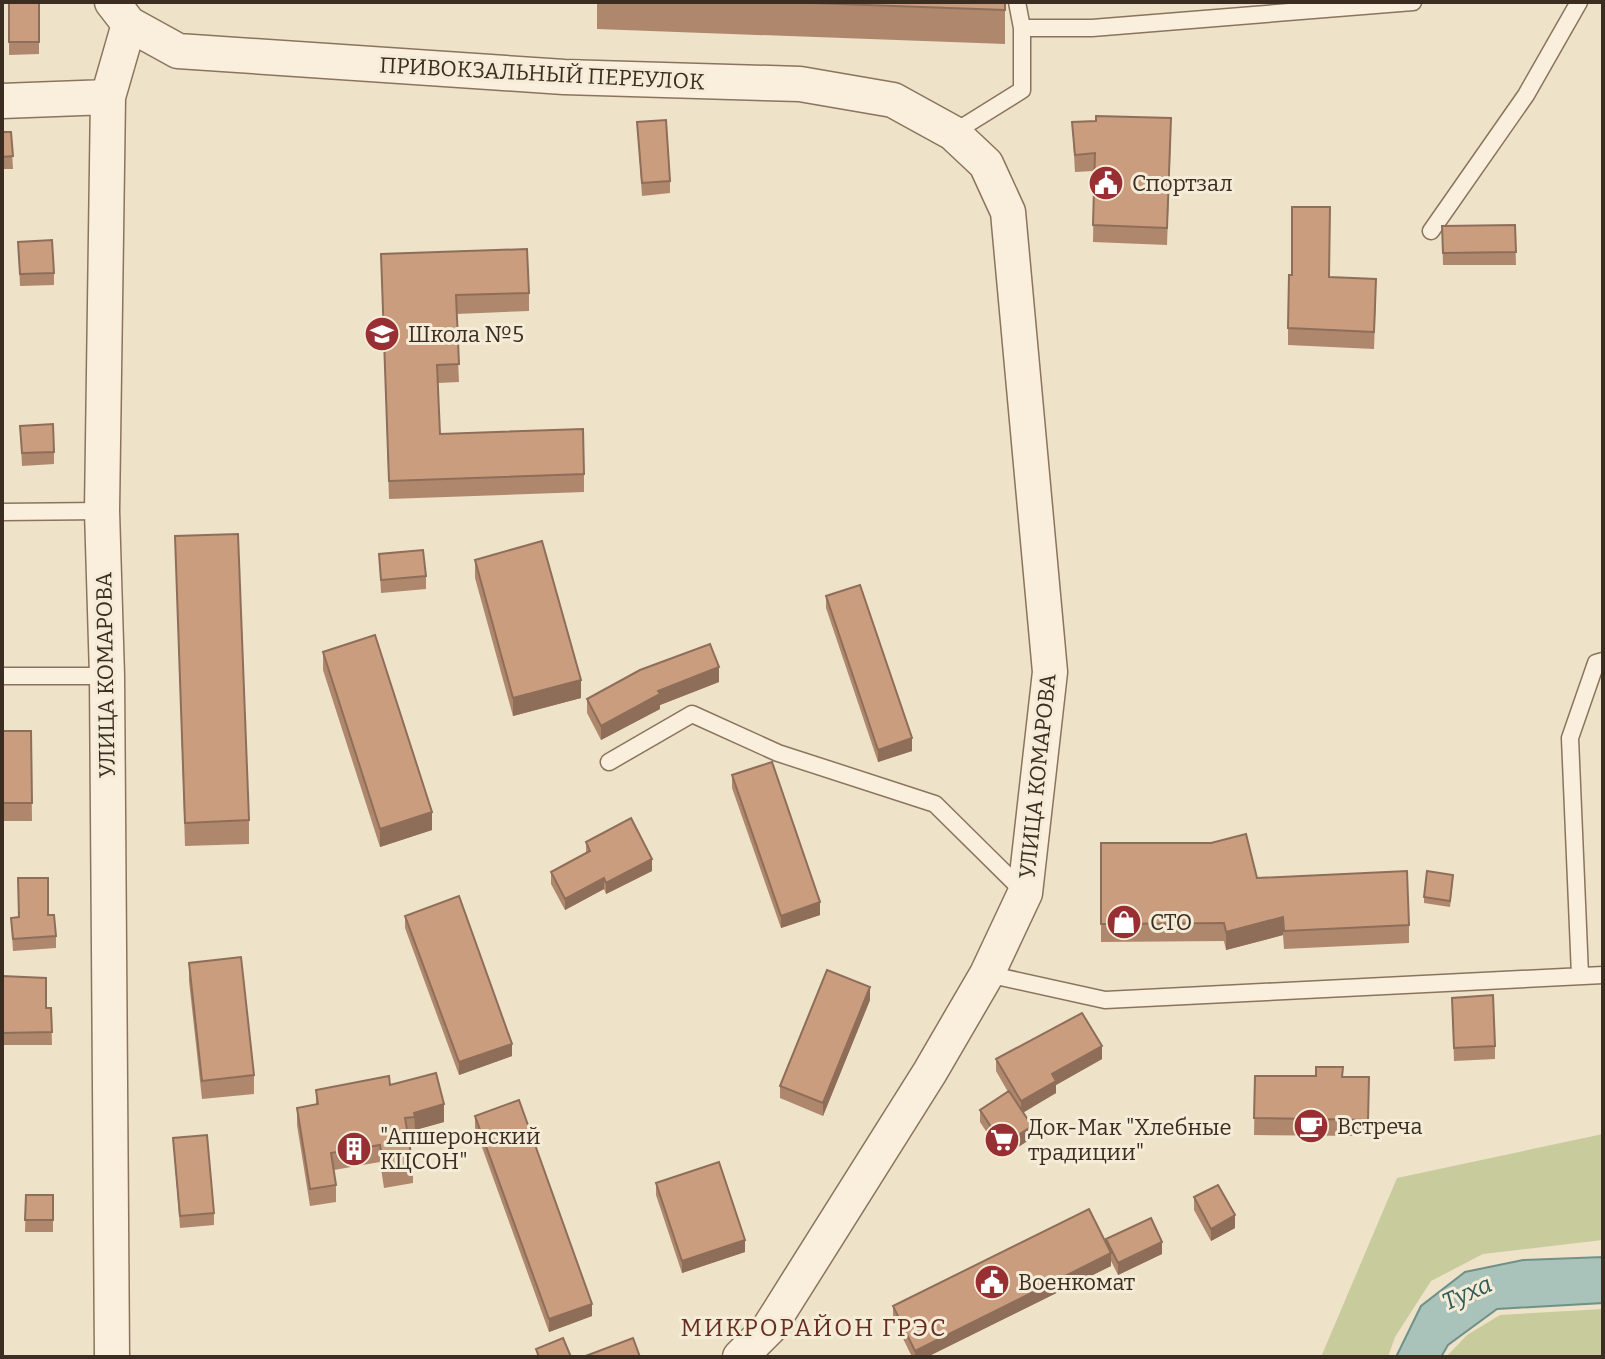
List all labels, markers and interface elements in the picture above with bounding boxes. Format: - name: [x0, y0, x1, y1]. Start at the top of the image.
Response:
- street label: ПРИВОКЗАЛЬНЫЙ ПЕРЕУЛОК: [379, 51, 706, 96]
- public building icon: Спортзал: [1087, 164, 1125, 202]
- place label: Спортзал: [1132, 170, 1233, 197]
- school or university icon: Школа №5: [363, 315, 401, 353]
- place label: Школа №5: [408, 321, 524, 348]
- street label: УЛИЦА КОМАРОВА: [90, 571, 121, 778]
- street label: УЛИЦА КОМАРОВА: [1013, 672, 1062, 880]
- shop icon: СТО: [1105, 903, 1143, 941]
- place label: СТО: [1150, 909, 1192, 936]
- cafe icon: Встреча: [1292, 1107, 1330, 1145]
- place label: Встреча: [1337, 1113, 1423, 1140]
- place label: Док-Мак "Хлебные традиции": [1028, 1114, 1232, 1166]
- supermarket icon: Док-Мак "Хлебные традиции": [983, 1121, 1021, 1159]
- place label: "Апшеронский КЦСОН": [380, 1123, 540, 1175]
- building icon: "Апшеронский КЦСОН": [335, 1130, 373, 1168]
- public building icon: Военкомат: [973, 1263, 1011, 1301]
- place label: Военкомат: [1018, 1269, 1135, 1296]
- water label: Туха: [1438, 1270, 1496, 1316]
- district label: МИКРОРАЙОН ГРЭС: [681, 1314, 947, 1342]

